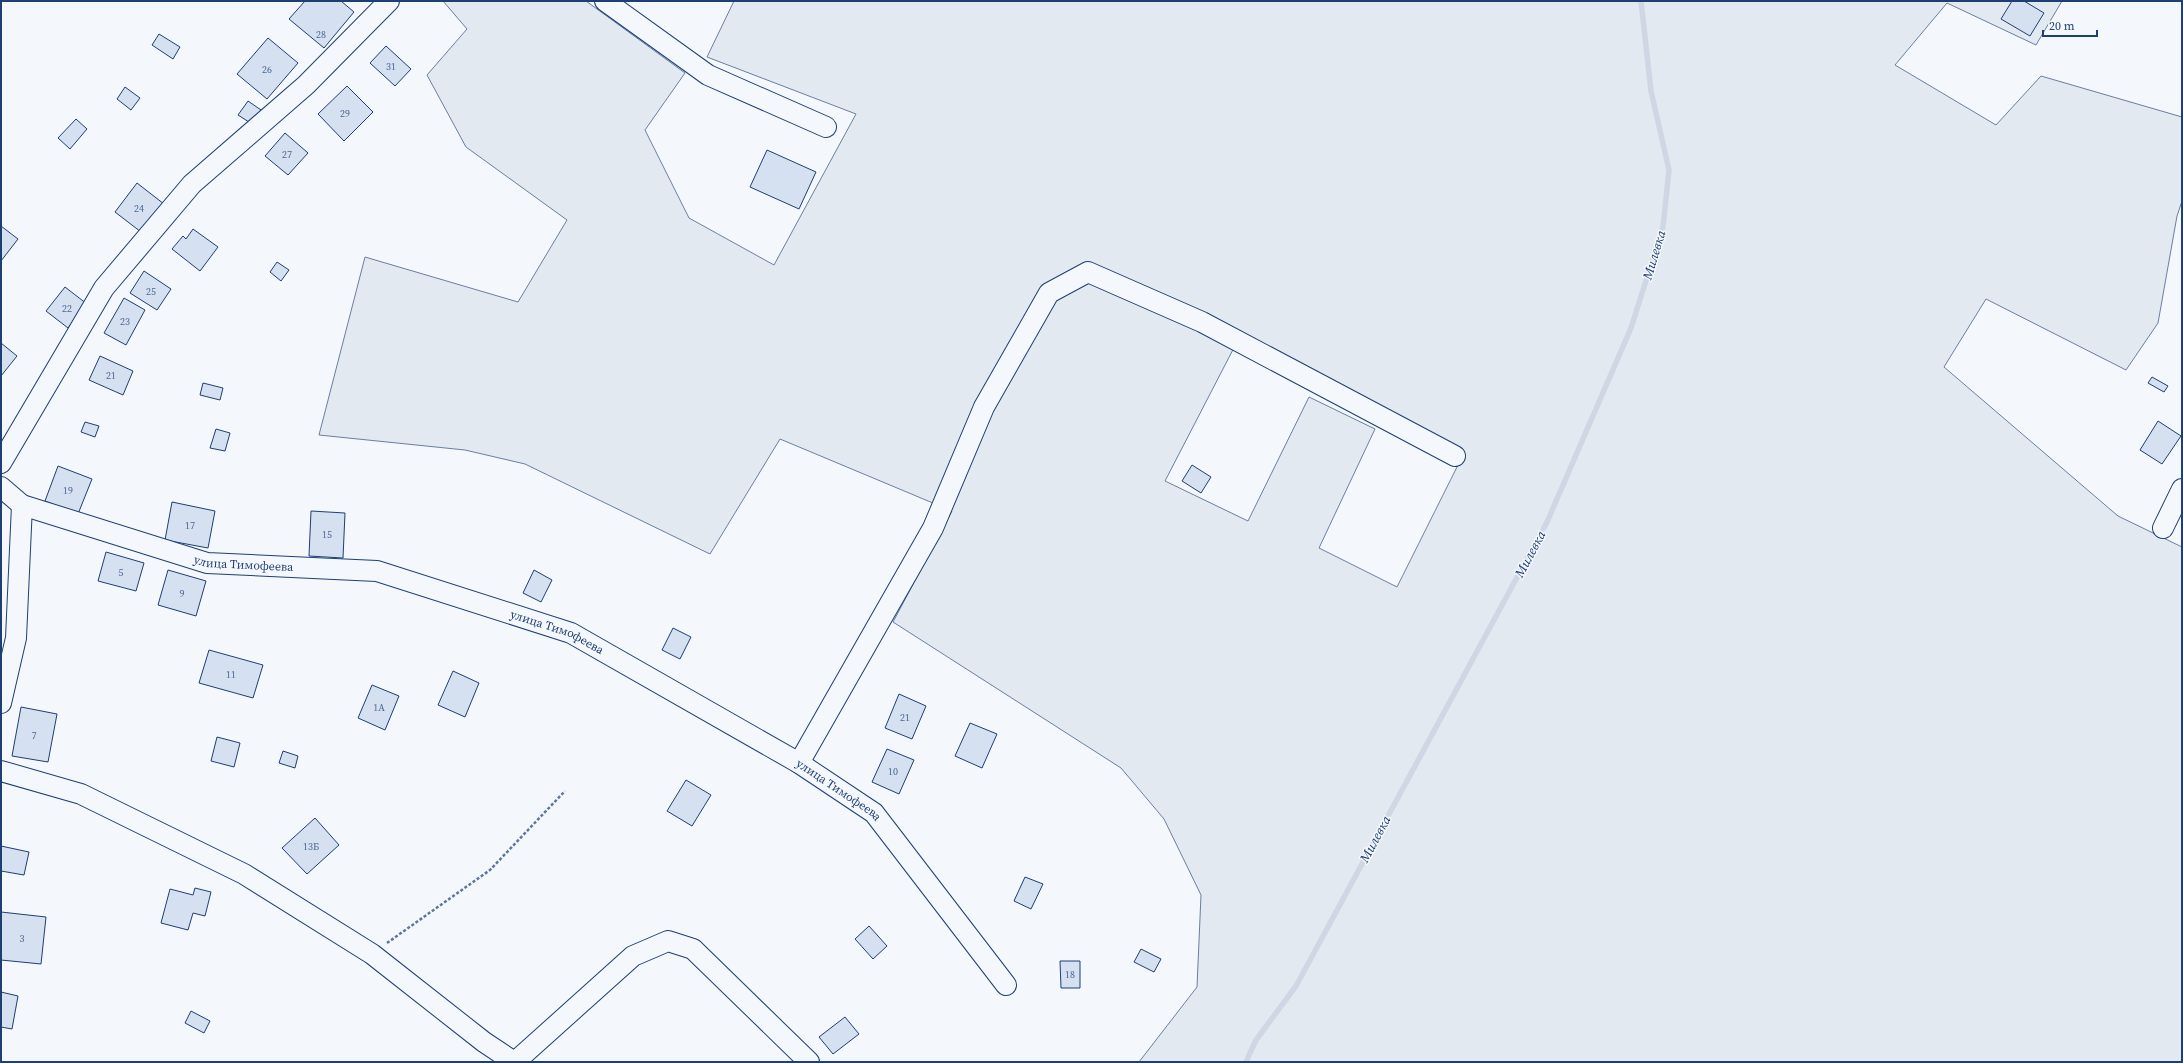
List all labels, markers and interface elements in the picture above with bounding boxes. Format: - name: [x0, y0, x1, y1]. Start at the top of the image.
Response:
- scale bar: [2043, 12, 2097, 38]
- text: 20 m: [2049, 18, 2075, 34]
- house number: 28: [316, 28, 326, 41]
- house number: 31: [386, 60, 396, 73]
- house number: 26: [262, 63, 272, 76]
- house number: 29: [340, 107, 350, 120]
- house number: 27: [282, 148, 292, 161]
- house number: 24: [134, 202, 144, 215]
- water label: Милевка: [1638, 228, 1670, 283]
- house number: 25: [146, 285, 156, 298]
- house number: 22: [62, 302, 72, 315]
- house number: 23: [120, 315, 130, 328]
- house number: 21: [106, 369, 116, 382]
- house number: 19: [63, 484, 73, 497]
- house number: 17: [185, 519, 195, 532]
- water label: Милевка: [1510, 527, 1549, 581]
- house number: 15: [322, 528, 332, 541]
- street label: улица Тимофеева: [192, 551, 295, 575]
- house number: 5: [119, 566, 124, 579]
- house number: 9: [180, 587, 185, 600]
- street label: улица Тимофеева: [508, 606, 607, 658]
- house number: 11: [226, 668, 236, 681]
- house number: 1А: [373, 701, 385, 714]
- house number: 21: [900, 711, 910, 724]
- house number: 7: [32, 729, 37, 742]
- street label: улица Тимофеева: [793, 755, 886, 825]
- house number: 10: [888, 765, 898, 778]
- water label: Милевка: [1355, 812, 1394, 866]
- house number: 13Б: [303, 840, 319, 853]
- house number: 3: [20, 932, 25, 945]
- house number: 18: [1065, 968, 1075, 981]

